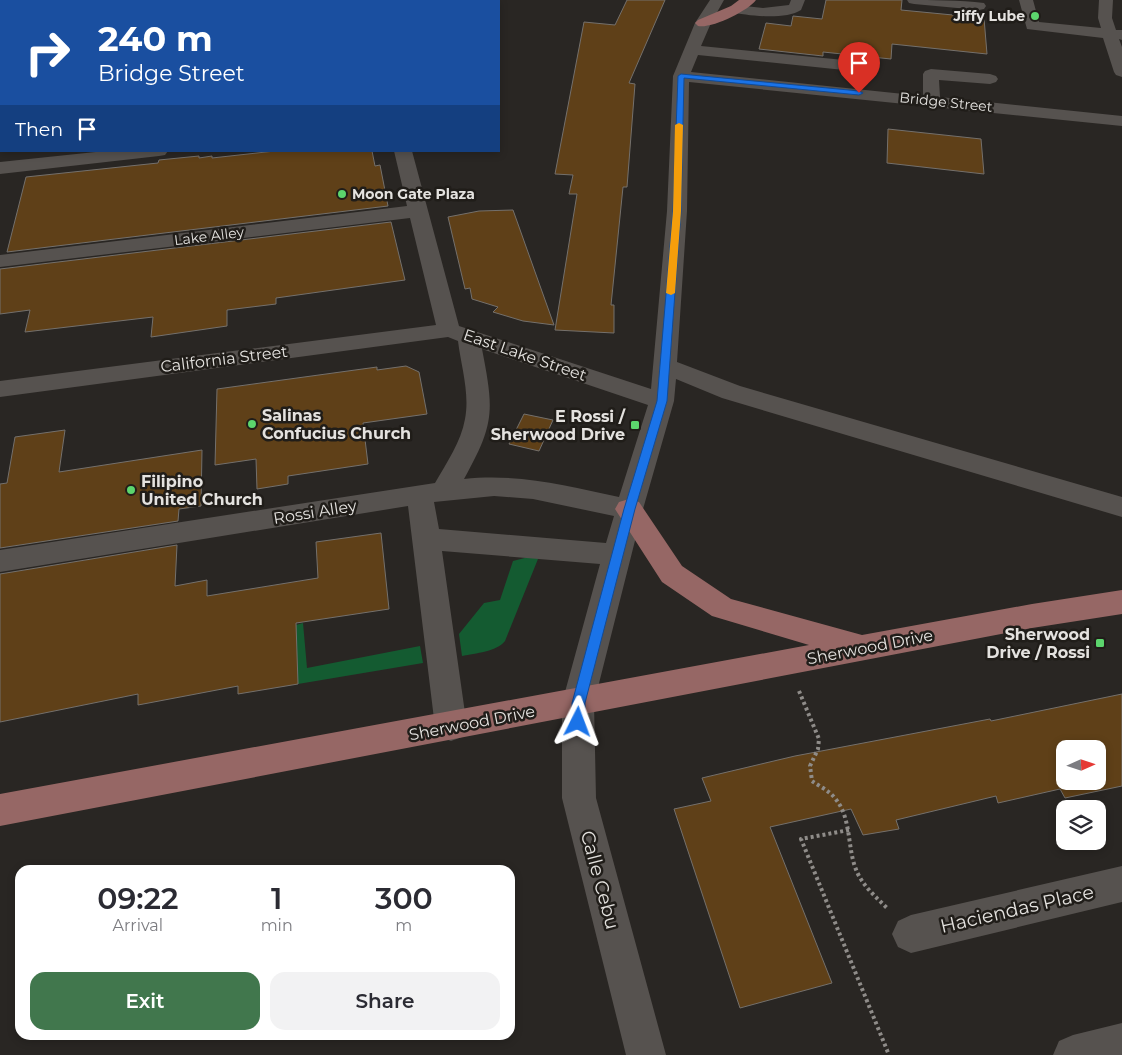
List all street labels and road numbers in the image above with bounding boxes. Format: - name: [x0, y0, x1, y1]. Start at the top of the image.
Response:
- street label: Bridge Street: [899, 88, 994, 116]
- street label: Lake Alley: [173, 223, 245, 249]
- street label: East Lake Street: [461, 325, 589, 385]
- street label: California Street: [159, 342, 289, 376]
- street label: Rossi Alley: [272, 496, 358, 528]
- street label: Sherwood Drive: [805, 625, 935, 669]
- street label: Sherwood Drive: [407, 701, 537, 745]
- street label: Calle Cebu: [576, 828, 624, 932]
- street label: Haciendas Place: [938, 880, 1096, 938]

